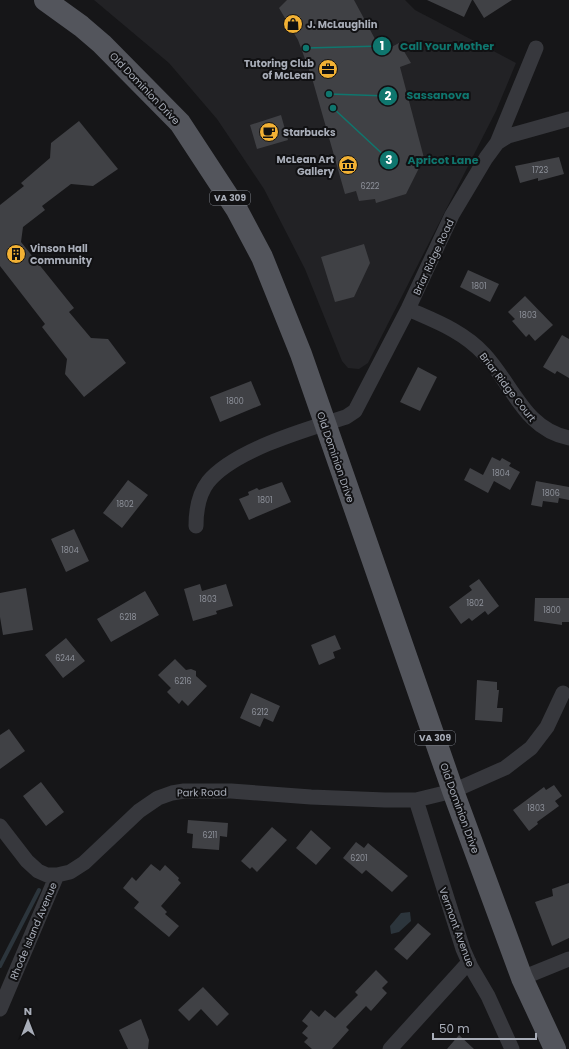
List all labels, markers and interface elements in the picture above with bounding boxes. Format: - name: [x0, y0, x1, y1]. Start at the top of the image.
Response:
- shop icon: J. McLaughlin: [282, 13, 304, 35]
- place label: J. McLaughlin: [307, 17, 378, 32]
- callout: Call Your Mother: [372, 35, 502, 58]
- text: 1: [380, 37, 384, 54]
- text: Call Your Mother: [400, 38, 494, 54]
- street label: Old Dominion Drive: [106, 49, 183, 128]
- place label: Tutoring Club of McLean: [244, 56, 314, 83]
- office icon: Tutoring Club of McLean: [317, 58, 339, 80]
- callout: Sassanova: [378, 84, 477, 107]
- text: 2: [385, 87, 392, 104]
- text: Sassanova: [407, 87, 469, 103]
- cafe icon: Starbucks: [258, 121, 280, 143]
- place label: Starbucks: [283, 125, 336, 140]
- callout: Apricot Lane: [379, 149, 486, 172]
- text: 3: [385, 151, 393, 168]
- place label: McLean Art Gallery: [276, 152, 335, 179]
- text: Apricot Lane: [408, 152, 479, 168]
- museum icon: McLean Art Gallery: [337, 154, 359, 176]
- house number: 1723: [532, 165, 548, 176]
- house number: 6222: [361, 181, 380, 192]
- road number: VA 309: [210, 191, 250, 205]
- street label: Briar Ridge Road: [409, 217, 458, 298]
- place label: Vinson Hall Community: [30, 241, 93, 268]
- building icon: Vinson Hall Community: [5, 243, 27, 265]
- house number: 1801: [471, 281, 487, 292]
- house number: 1803: [519, 310, 537, 321]
- street label: Briar Ridge Court: [476, 349, 540, 425]
- house number: 1800: [226, 396, 244, 407]
- street label: Old Dominion Drive: [313, 410, 358, 505]
- house number: 1804: [492, 468, 510, 479]
- house number: 1806: [542, 488, 560, 499]
- house number: 1801: [257, 495, 273, 506]
- house number: 1802: [116, 499, 134, 510]
- house number: 1804: [61, 545, 79, 556]
- house number: 1803: [199, 594, 217, 605]
- house number: 1802: [466, 598, 484, 609]
- house number: 1800: [543, 605, 561, 616]
- house number: 6218: [119, 612, 137, 623]
- house number: 6244: [55, 653, 75, 664]
- house number: 6216: [174, 676, 192, 687]
- house number: 6212: [252, 707, 269, 718]
- road number: VA 309: [415, 731, 455, 745]
- street label: Old Dominion Drive: [436, 761, 483, 856]
- street label: Park Road: [177, 785, 227, 800]
- house number: 1803: [527, 803, 545, 814]
- house number: 6211: [203, 830, 217, 841]
- house number: 6201: [350, 853, 368, 864]
- street label: Rhode Island Avenue: [6, 880, 61, 982]
- street label: Vermont Avenue: [435, 885, 478, 969]
- north arrow: [8, 1001, 48, 1041]
- text: N: [24, 1003, 32, 1019]
- scale bar: [433, 1015, 536, 1041]
- text: 50 m: [439, 1020, 470, 1037]

